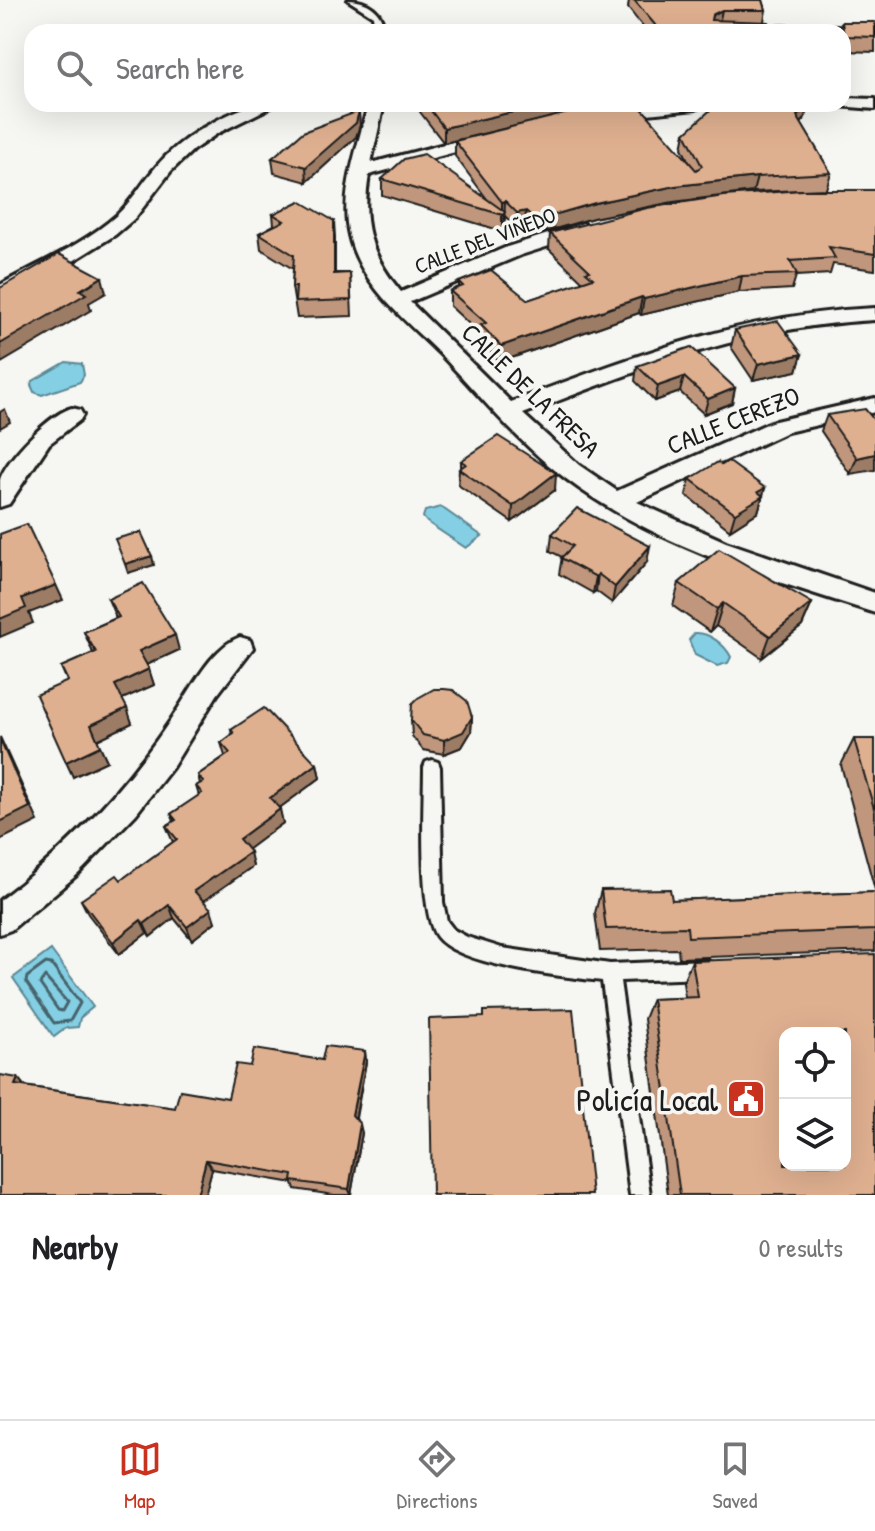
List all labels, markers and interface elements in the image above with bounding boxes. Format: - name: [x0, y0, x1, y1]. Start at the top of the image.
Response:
- search box: [24, 24, 851, 112]
- icon: search: [52, 46, 96, 90]
- text: Search here: [116, 48, 244, 88]
- street label: CALLE DEL VIÑEDO: [410, 199, 560, 281]
- street label: CALLE DE LA FRESA: [454, 315, 608, 465]
- street label: CALLE CEREZO: [661, 377, 805, 463]
- map controls: [779, 1027, 851, 1171]
- button: locate: [779, 1027, 851, 1099]
- place label: Policía Local: [576, 1078, 718, 1121]
- public building icon: Policía Local: [725, 1078, 767, 1120]
- button: layers: [779, 1099, 851, 1171]
- text: Nearby: [32, 1224, 118, 1270]
- text: 0 results: [759, 1230, 843, 1265]
- tab: Map: [118, 1437, 162, 1515]
- tab: Directions: [397, 1437, 478, 1515]
- tab: Saved: [713, 1437, 757, 1515]

